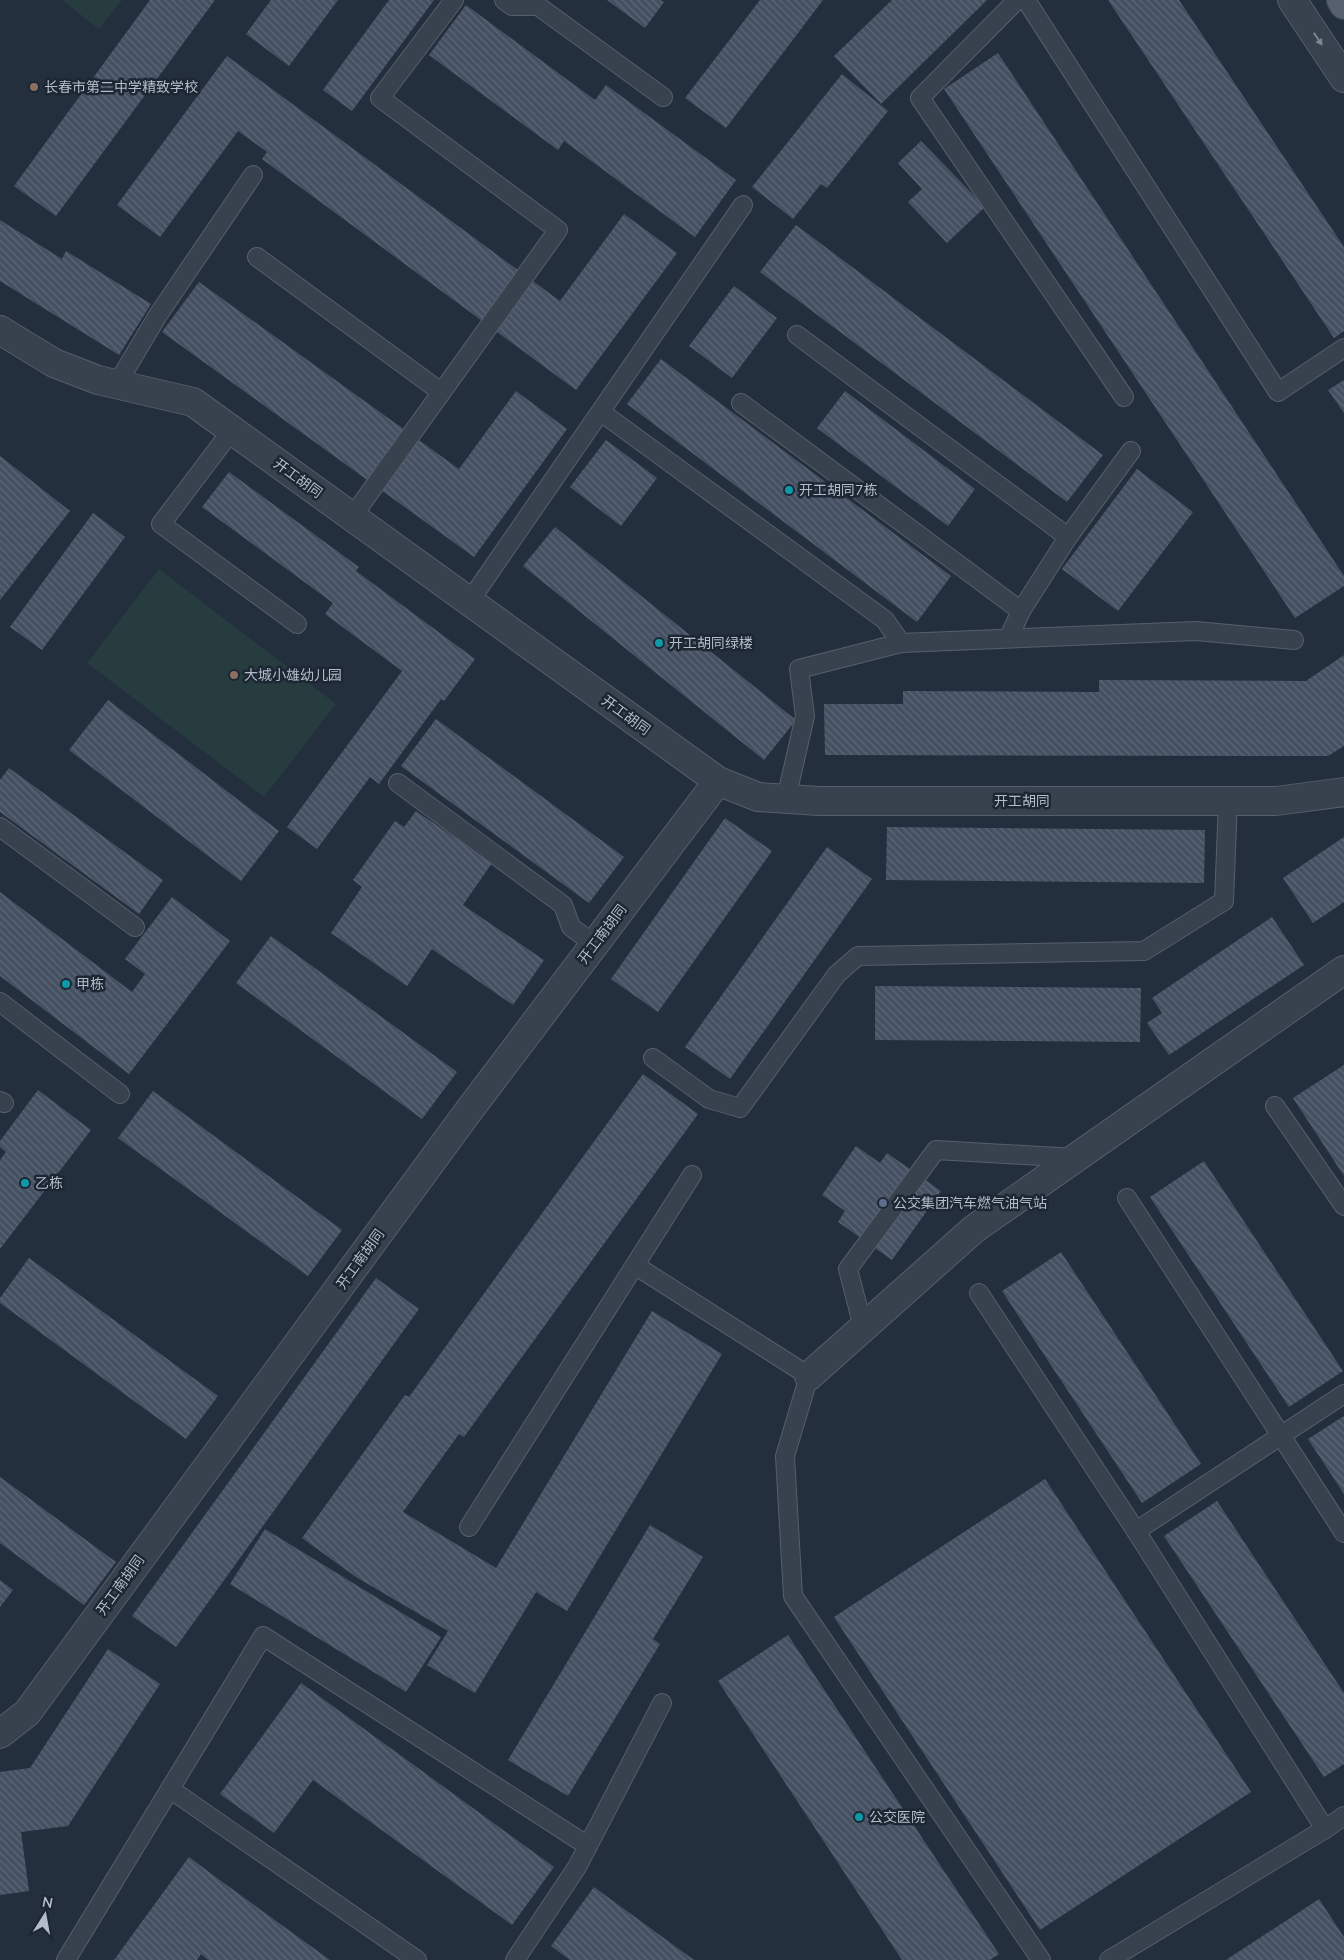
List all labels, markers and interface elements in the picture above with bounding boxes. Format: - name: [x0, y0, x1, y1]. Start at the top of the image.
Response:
- one-way arrow: [1313, 33, 1323, 46]
- place label: 长春市第二中学精致学校: [44, 78, 198, 97]
- marker: 长春市第二中学精致学校: [28, 81, 40, 93]
- street label: 开工胡同: [269, 454, 326, 503]
- place label: 开工胡同7栋: [799, 481, 877, 500]
- marker: 开工胡同7栋: [783, 484, 795, 496]
- place label: 开工胡同绿楼: [669, 634, 753, 653]
- marker: 开工胡同绿楼: [653, 637, 665, 649]
- place label: 大城小雄幼儿园: [244, 666, 342, 685]
- marker: 大城小雄幼儿园: [228, 669, 240, 681]
- street label: 开工胡同: [597, 691, 654, 740]
- street label: 开工胡同: [994, 792, 1050, 811]
- street label: 开工南胡同: [574, 901, 631, 968]
- place label: 甲栋: [76, 975, 104, 994]
- marker: 甲栋: [60, 978, 72, 990]
- place label: 乙栋: [35, 1174, 63, 1193]
- marker: 乙栋: [19, 1177, 31, 1189]
- place label: 公交集团汽车燃气油气站: [893, 1194, 1047, 1213]
- marker: 公交集团汽车燃气油气站: [877, 1197, 889, 1209]
- street label: 开工南胡同: [332, 1225, 389, 1293]
- street label: 开工南胡同: [92, 1551, 149, 1619]
- place label: 公交医院: [869, 1808, 925, 1827]
- marker: 公交医院: [853, 1811, 865, 1823]
- north arrow: [20, 1890, 70, 1940]
- text: N: [40, 1892, 54, 1913]

